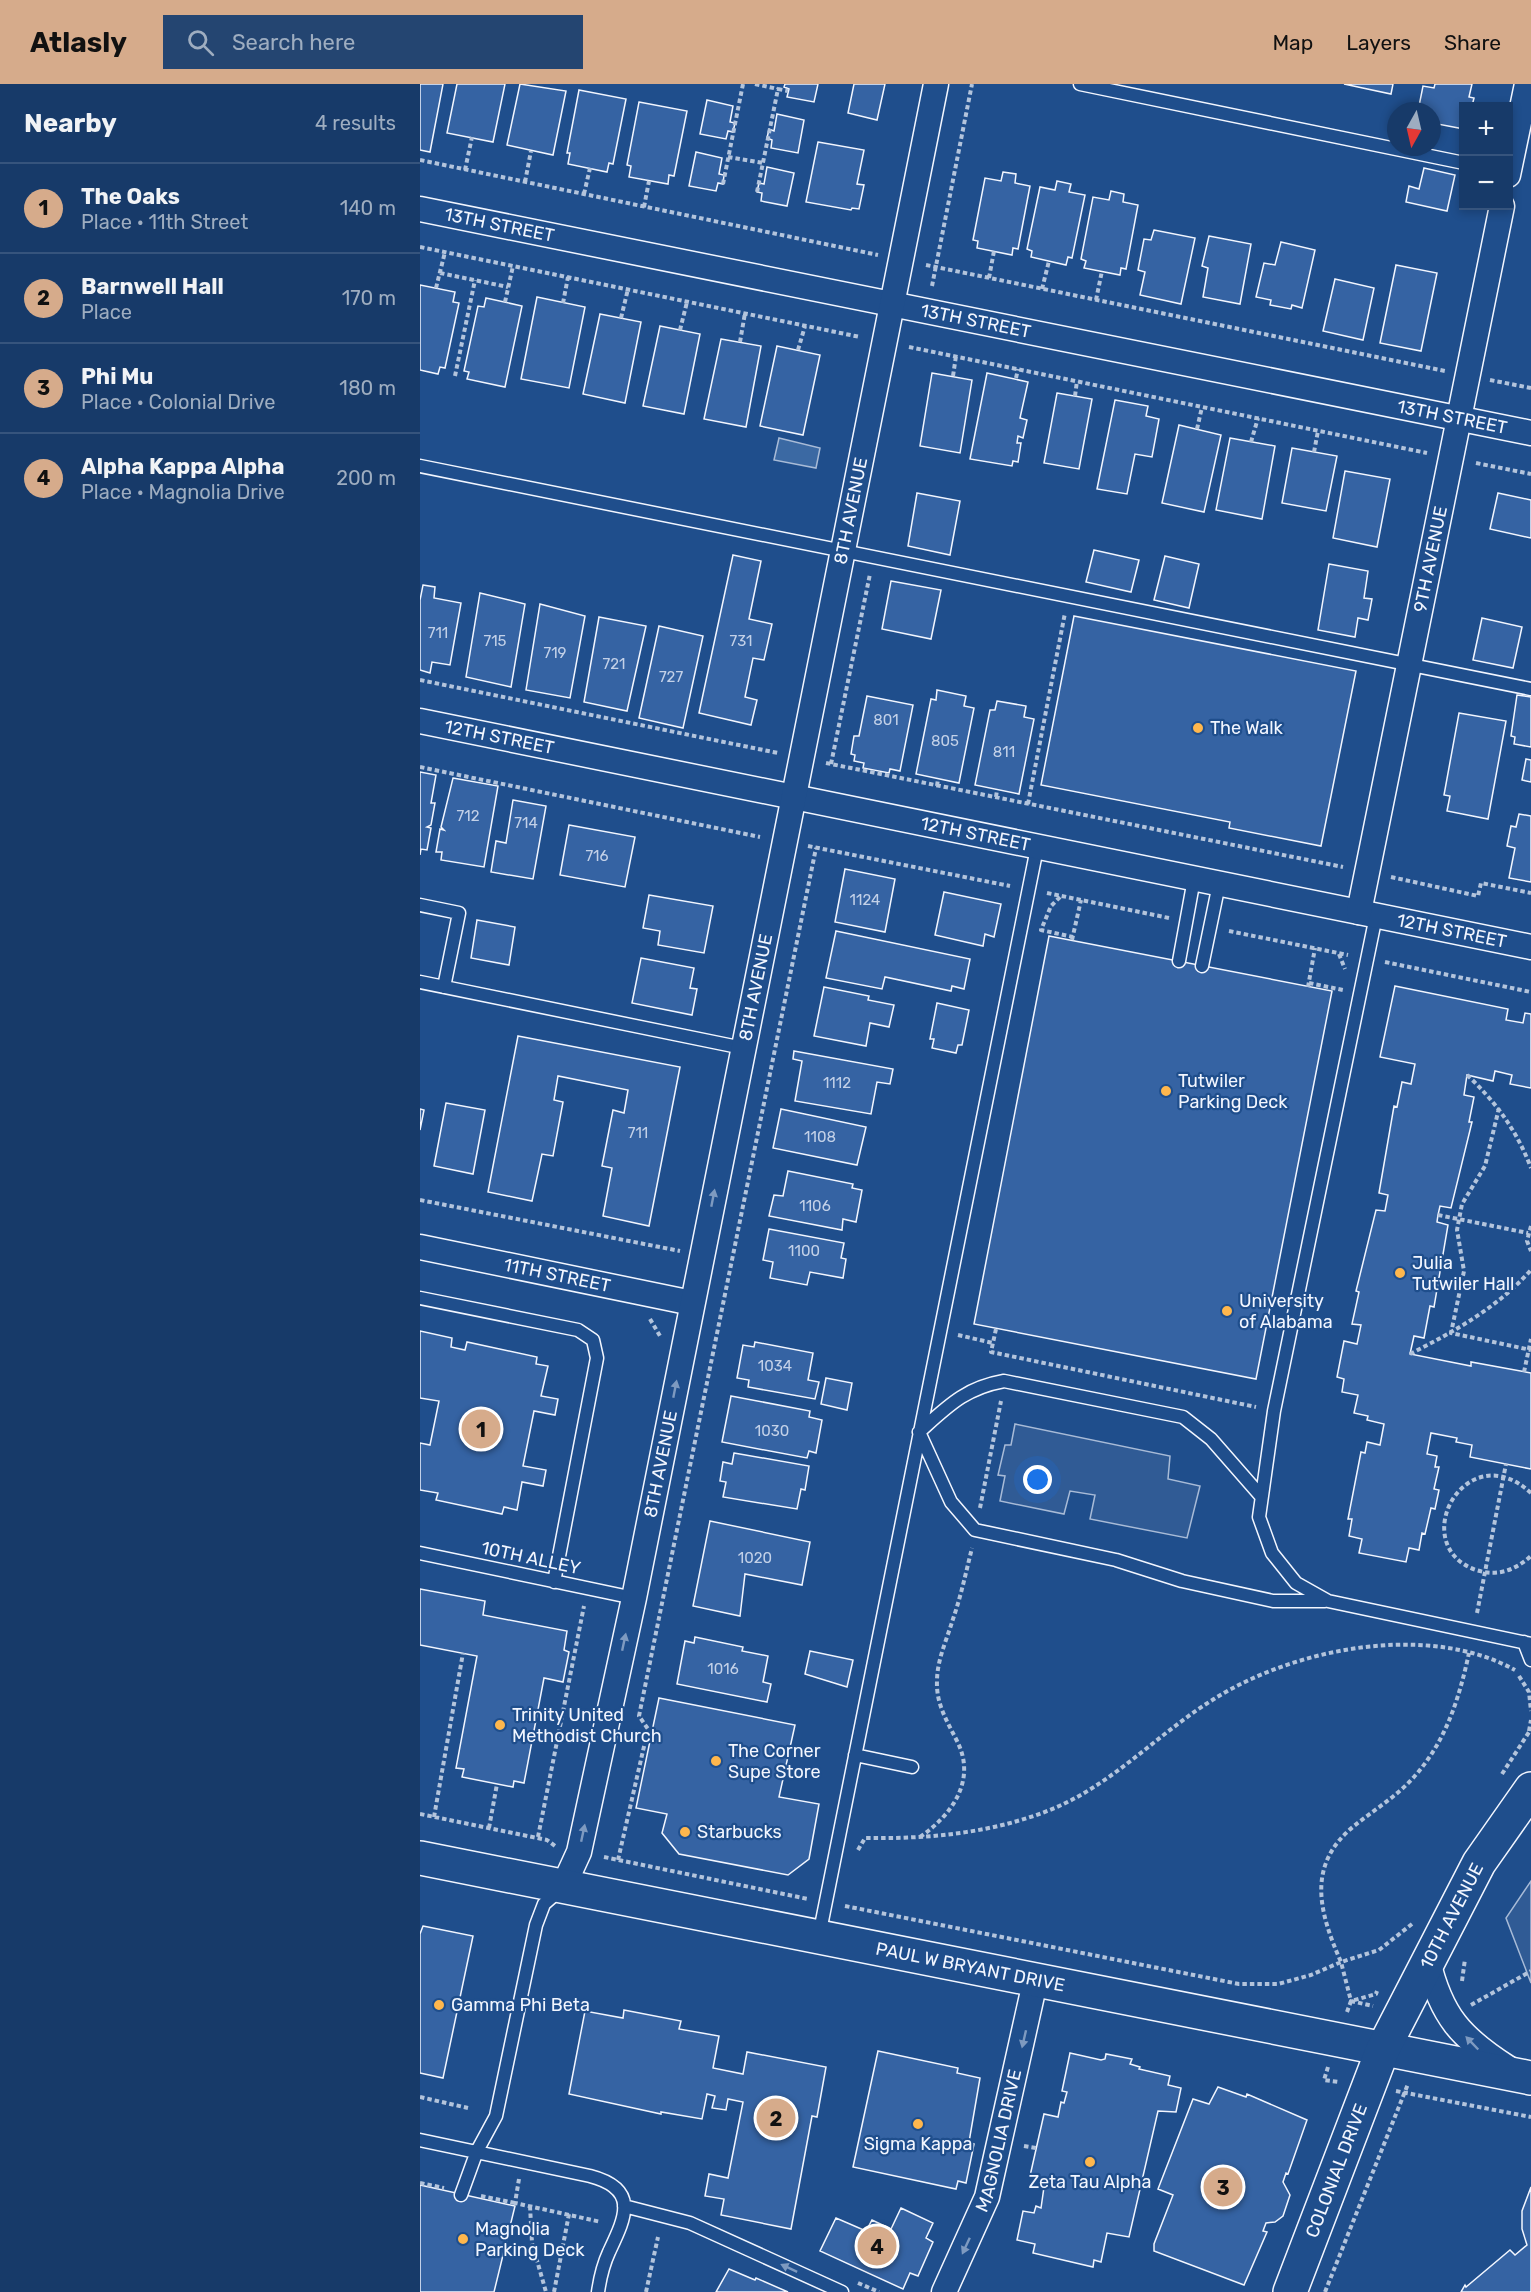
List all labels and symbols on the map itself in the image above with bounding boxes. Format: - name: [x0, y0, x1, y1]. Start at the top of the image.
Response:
- north arrow: [1387, 102, 1441, 156]
- street label: 13TH STREET: [442, 203, 556, 247]
- street label: 13TH STREET: [919, 299, 1033, 343]
- street label: 13TH STREET: [1395, 395, 1509, 439]
- street label: 8TH AVENUE: [829, 455, 872, 566]
- street label: 9TH AVENUE: [1409, 504, 1452, 614]
- house number: 711: [428, 624, 448, 642]
- house number: 715: [483, 632, 507, 650]
- house number: 731: [730, 632, 752, 650]
- house number: 719: [543, 644, 567, 662]
- house number: 721: [603, 655, 625, 673]
- house number: 727: [659, 668, 683, 686]
- house number: 801: [873, 711, 899, 729]
- street label: 12TH STREET: [443, 715, 556, 759]
- place label: The Walk: [1210, 717, 1284, 739]
- marker: The Walk: [1191, 721, 1205, 735]
- house number: 805: [931, 732, 959, 750]
- house number: 811: [993, 743, 1015, 761]
- house number: 712: [457, 807, 480, 825]
- street label: 12TH STREET: [919, 812, 1032, 856]
- house number: 714: [514, 814, 538, 832]
- house number: 716: [585, 847, 609, 865]
- house number: 1124: [850, 891, 880, 909]
- street label: 12TH STREET: [1395, 909, 1509, 953]
- street label: 8TH AVENUE: [734, 932, 777, 1043]
- place label: Tutwiler Parking Deck: [1178, 1070, 1288, 1113]
- house number: 1112: [823, 1074, 851, 1092]
- marker: Tutwiler Parking Deck: [1159, 1084, 1173, 1098]
- house number: 711: [628, 1124, 648, 1142]
- house number: 1108: [804, 1128, 836, 1146]
- one-way arrow: [709, 1188, 718, 1207]
- house number: 1106: [799, 1197, 831, 1215]
- house number: 1100: [788, 1242, 820, 1260]
- place label: Julia Tutwiler Hall: [1412, 1252, 1515, 1295]
- street label: 11TH STREET: [502, 1253, 613, 1297]
- marker: Julia Tutwiler Hall: [1393, 1266, 1407, 1280]
- place label: University of Alabama: [1239, 1290, 1333, 1333]
- marker: University of Alabama: [1220, 1304, 1234, 1318]
- house number: 1034: [758, 1357, 792, 1375]
- one-way arrow: [671, 1379, 680, 1398]
- pin: 1: [462, 1406, 500, 1452]
- street label: 8TH AVENUE: [639, 1409, 682, 1519]
- house number: 1030: [755, 1422, 789, 1440]
- your location: [1023, 1465, 1052, 1494]
- street label: 10TH ALLEY: [479, 1537, 583, 1579]
- house number: 1020: [738, 1549, 772, 1567]
- one-way arrow: [620, 1632, 629, 1651]
- house number: 1016: [707, 1660, 739, 1678]
- place label: Trinity United Methodist Church: [512, 1704, 662, 1747]
- marker: Trinity United Methodist Church: [493, 1718, 507, 1732]
- place label: The Corner Supe Store: [728, 1740, 821, 1783]
- marker: The Corner Supe Store: [709, 1754, 723, 1768]
- place label: Starbucks: [697, 1821, 782, 1843]
- one-way arrow: [579, 1823, 589, 1842]
- marker: Starbucks: [678, 1825, 692, 1839]
- street label: 10TH AVENUE: [1415, 1859, 1488, 1973]
- street label: PAUL W BRYANT DRIVE: [874, 1938, 1067, 1996]
- place label: Gamma Phi Beta: [451, 1994, 590, 2016]
- marker: Gamma Phi Beta: [432, 1998, 446, 2012]
- one-way arrow: [1018, 2030, 1028, 2048]
- one-way arrow: [1466, 2036, 1480, 2050]
- street label: MAGNOLIA DRIVE: [971, 2067, 1026, 2215]
- pin: 2: [756, 2096, 796, 2140]
- street label: COLONIAL DRIVE: [1301, 2100, 1372, 2241]
- marker: Sigma Kappa: [911, 2117, 925, 2131]
- place label: Sigma Kappa: [864, 2133, 972, 2155]
- marker: Zeta Tau Alpha: [1083, 2155, 1097, 2169]
- pin: 3: [1204, 2164, 1242, 2210]
- place label: Zeta Tau Alpha: [1028, 2171, 1152, 2193]
- place label: Magnolia Parking Deck: [475, 2218, 585, 2261]
- pin: 4: [858, 2224, 896, 2268]
- marker: Magnolia Parking Deck: [456, 2232, 470, 2246]
- one-way arrow: [961, 2238, 970, 2255]
- one-way arrow: [780, 2263, 797, 2272]

